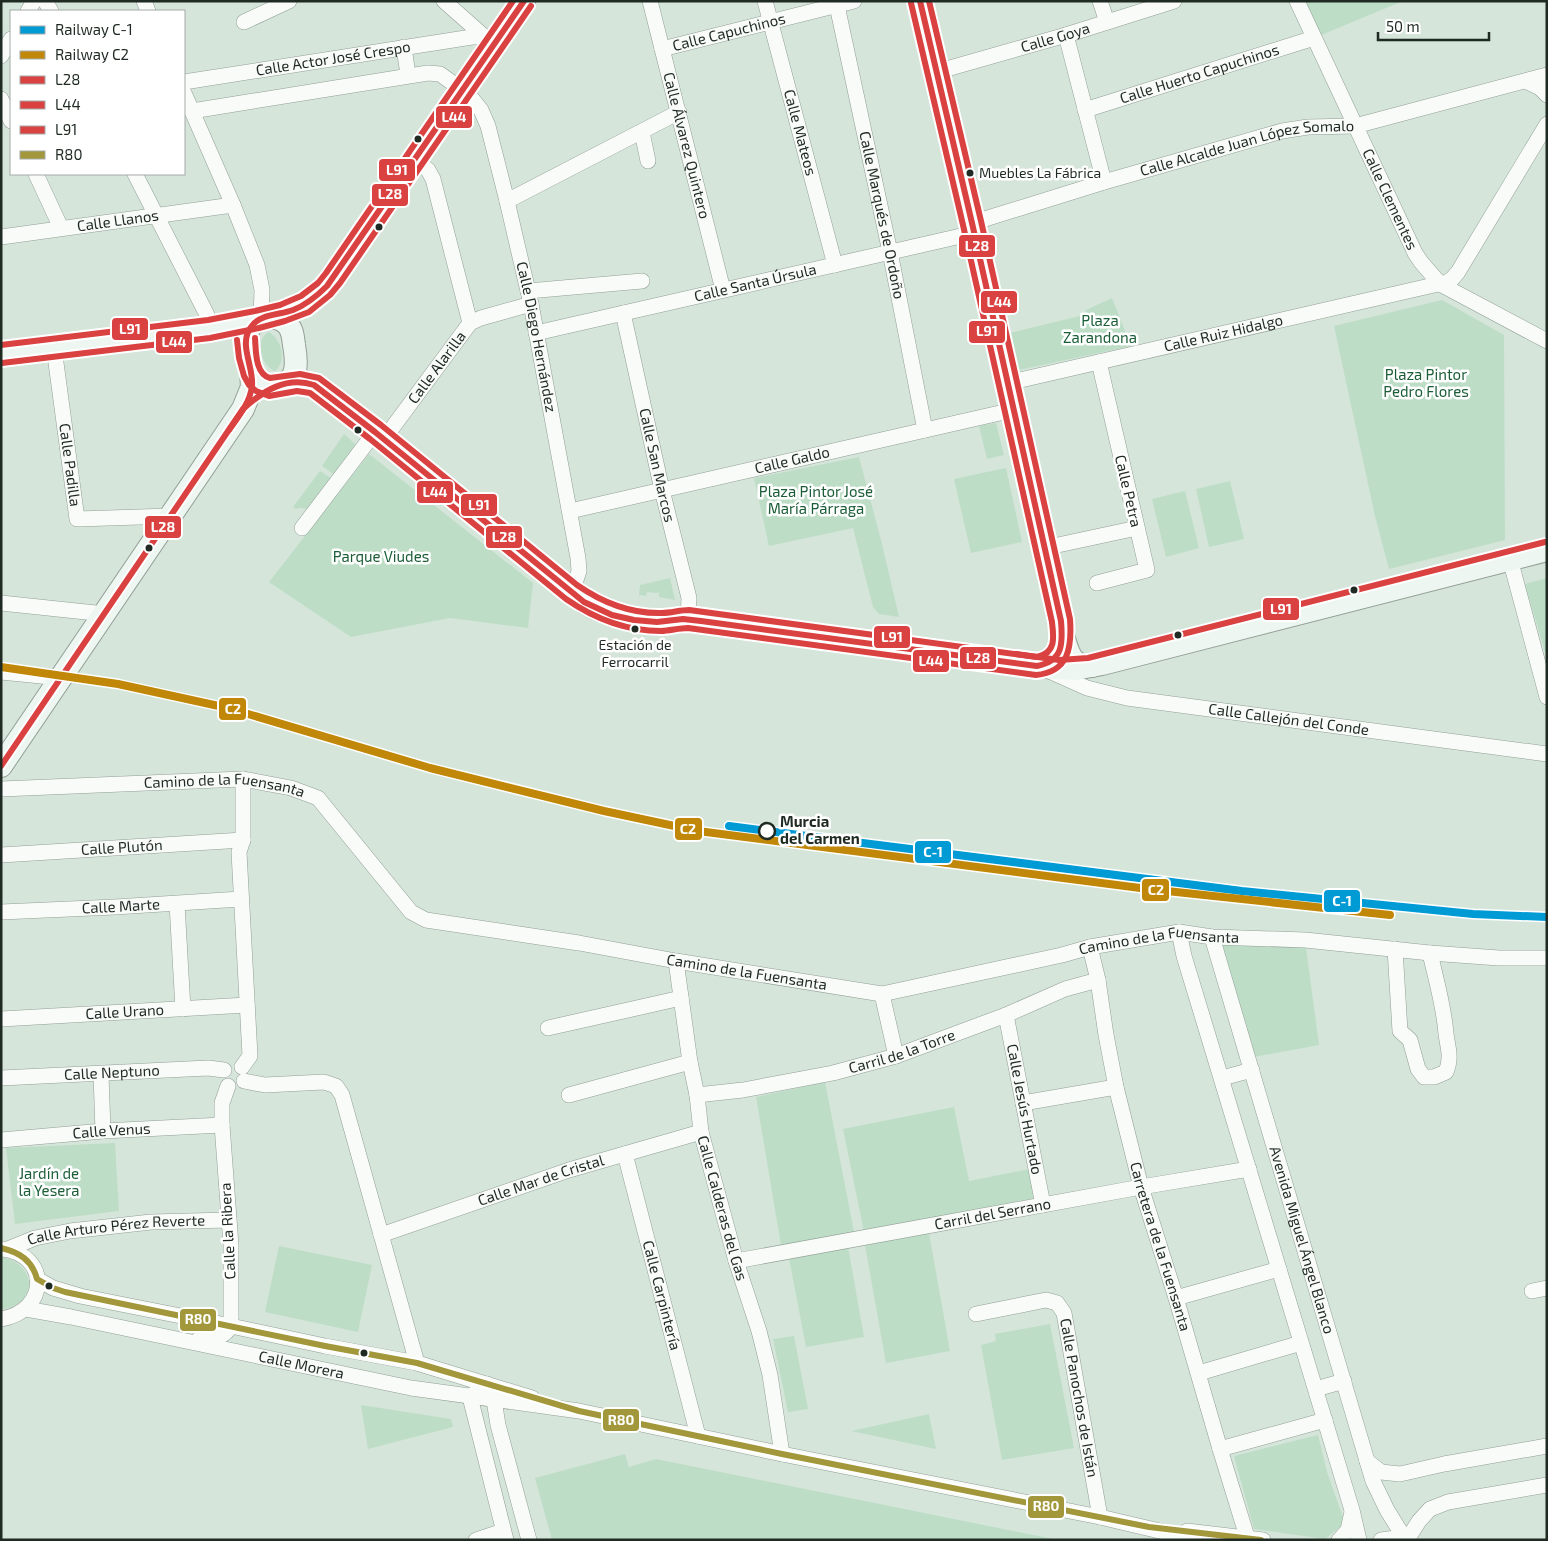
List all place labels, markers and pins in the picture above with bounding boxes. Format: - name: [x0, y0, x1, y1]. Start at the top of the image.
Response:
- unlabelled marker: [413, 134, 423, 144]
- place label: Muebles La Fábrica: [979, 164, 1101, 181]
- marker: Muebles La Fábrica: [965, 168, 975, 178]
- unlabelled marker: [374, 222, 384, 232]
- unlabelled marker: [353, 425, 363, 435]
- unlabelled marker: [144, 543, 154, 553]
- unlabelled marker: [1349, 585, 1359, 595]
- marker: Estación de Ferrocarril: [630, 624, 640, 634]
- unlabelled marker: [1173, 630, 1183, 640]
- place label: Estación de Ferrocarril: [598, 636, 672, 670]
- place label: Murcia del Carmen: [780, 812, 860, 847]
- marker: Murcia del Carmen: [758, 822, 776, 840]
- unlabelled marker: [44, 1281, 54, 1291]
- unlabelled marker: [359, 1348, 369, 1358]

